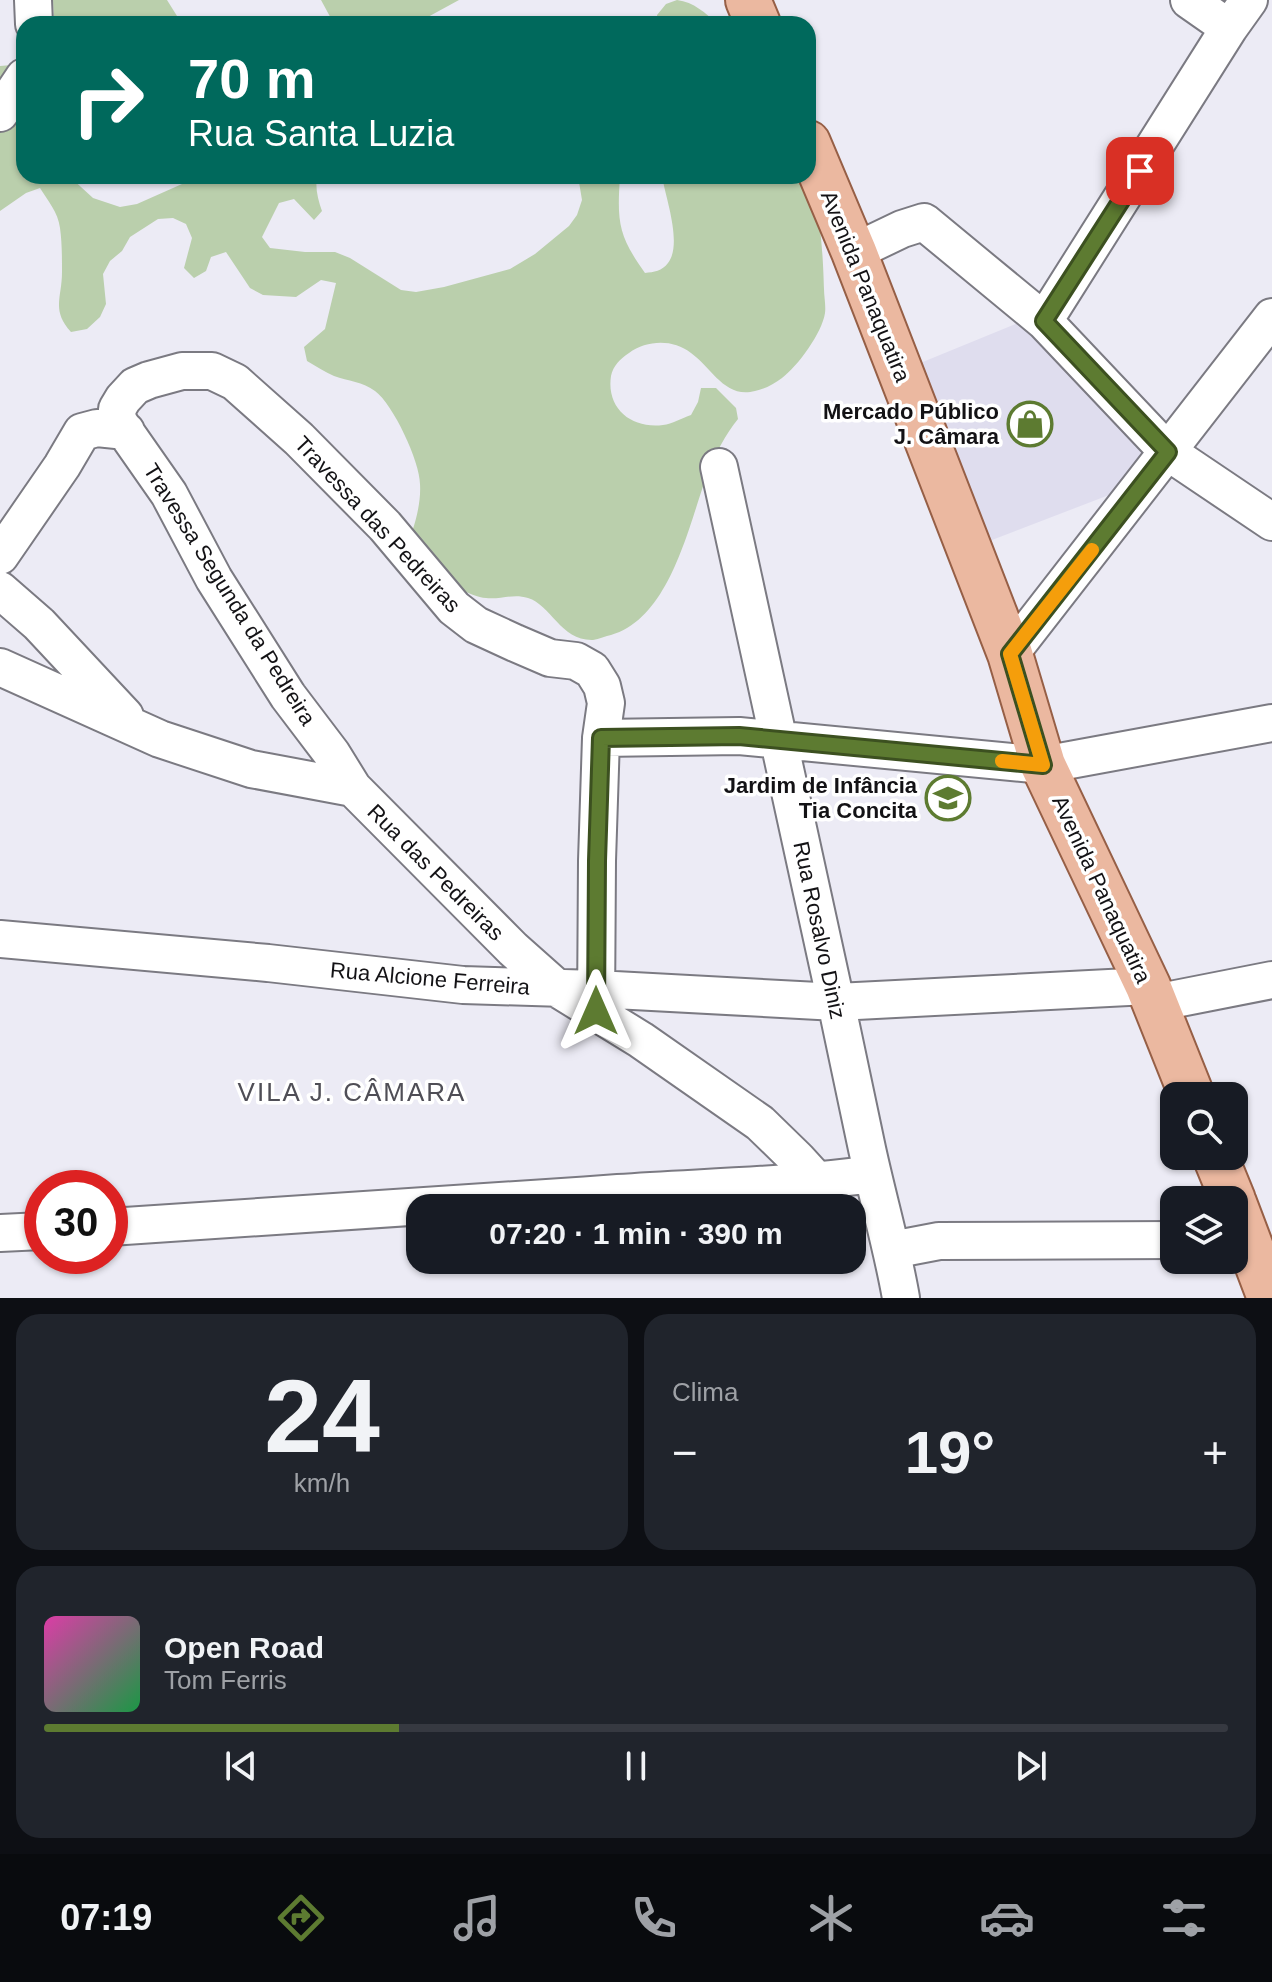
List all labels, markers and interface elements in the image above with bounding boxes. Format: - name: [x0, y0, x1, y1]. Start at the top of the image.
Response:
- text: 70 m: [188, 47, 316, 110]
- icon: right: [56, 48, 160, 152]
- text: Rua Santa Luzia: [188, 113, 454, 154]
- pin: [1106, 137, 1174, 205]
- icon: arrive: [1118, 149, 1162, 193]
- street label: Avenida Panaquatira: [816, 187, 916, 386]
- place label: Mercado Público J. Câmara: [823, 399, 1000, 449]
- shop icon: Mercado Público J. Câmara: [1006, 400, 1054, 448]
- street label: Travessa das Pedreiras: [290, 431, 466, 618]
- street label: Travessa Segunda da Pedreira: [139, 459, 321, 730]
- place label: Jardim de Infância Tia Concita: [724, 773, 918, 823]
- school or university icon: Jardim de Infância Tia Concita: [924, 774, 972, 822]
- street label: Avenida Panaquatira: [1047, 792, 1156, 988]
- street label: Rua das Pedreiras: [362, 799, 509, 946]
- street label: Rua Rosalvo Diniz: [788, 839, 851, 1021]
- street label: Rua Alcione Ferreira: [329, 957, 532, 1000]
- position arrow: [554, 969, 638, 1053]
- district label: VILA J. CÂMARA: [238, 1077, 466, 1107]
- map controls: [1160, 1082, 1248, 1274]
- button: search: [1160, 1082, 1248, 1170]
- speed limit sign: 30: [24, 1170, 128, 1274]
- button: layers: [1160, 1186, 1248, 1274]
- text: 07:20 · 1 min · 390 m: [489, 1217, 783, 1250]
- text: 24: [264, 1358, 380, 1474]
- text: Clima: [672, 1377, 738, 1407]
- text: 19°: [905, 1419, 995, 1486]
- text: −: [672, 1428, 698, 1477]
- text: +: [1202, 1428, 1228, 1477]
- text: km/h: [294, 1468, 350, 1498]
- text: Open Road: [164, 1631, 324, 1664]
- text: Tom Ferris: [164, 1665, 287, 1695]
- icon: previous: [219, 1744, 263, 1788]
- icon: pause: [614, 1744, 658, 1788]
- icon: next: [1009, 1744, 1053, 1788]
- icon: directions: [273, 1890, 329, 1946]
- icon: music: [449, 1890, 505, 1946]
- icon: phone: [626, 1890, 682, 1946]
- icon: climate: [803, 1890, 859, 1946]
- icon: car: [979, 1890, 1035, 1946]
- icon: filters: [1156, 1890, 1212, 1946]
- text: 07:19: [60, 1897, 152, 1938]

